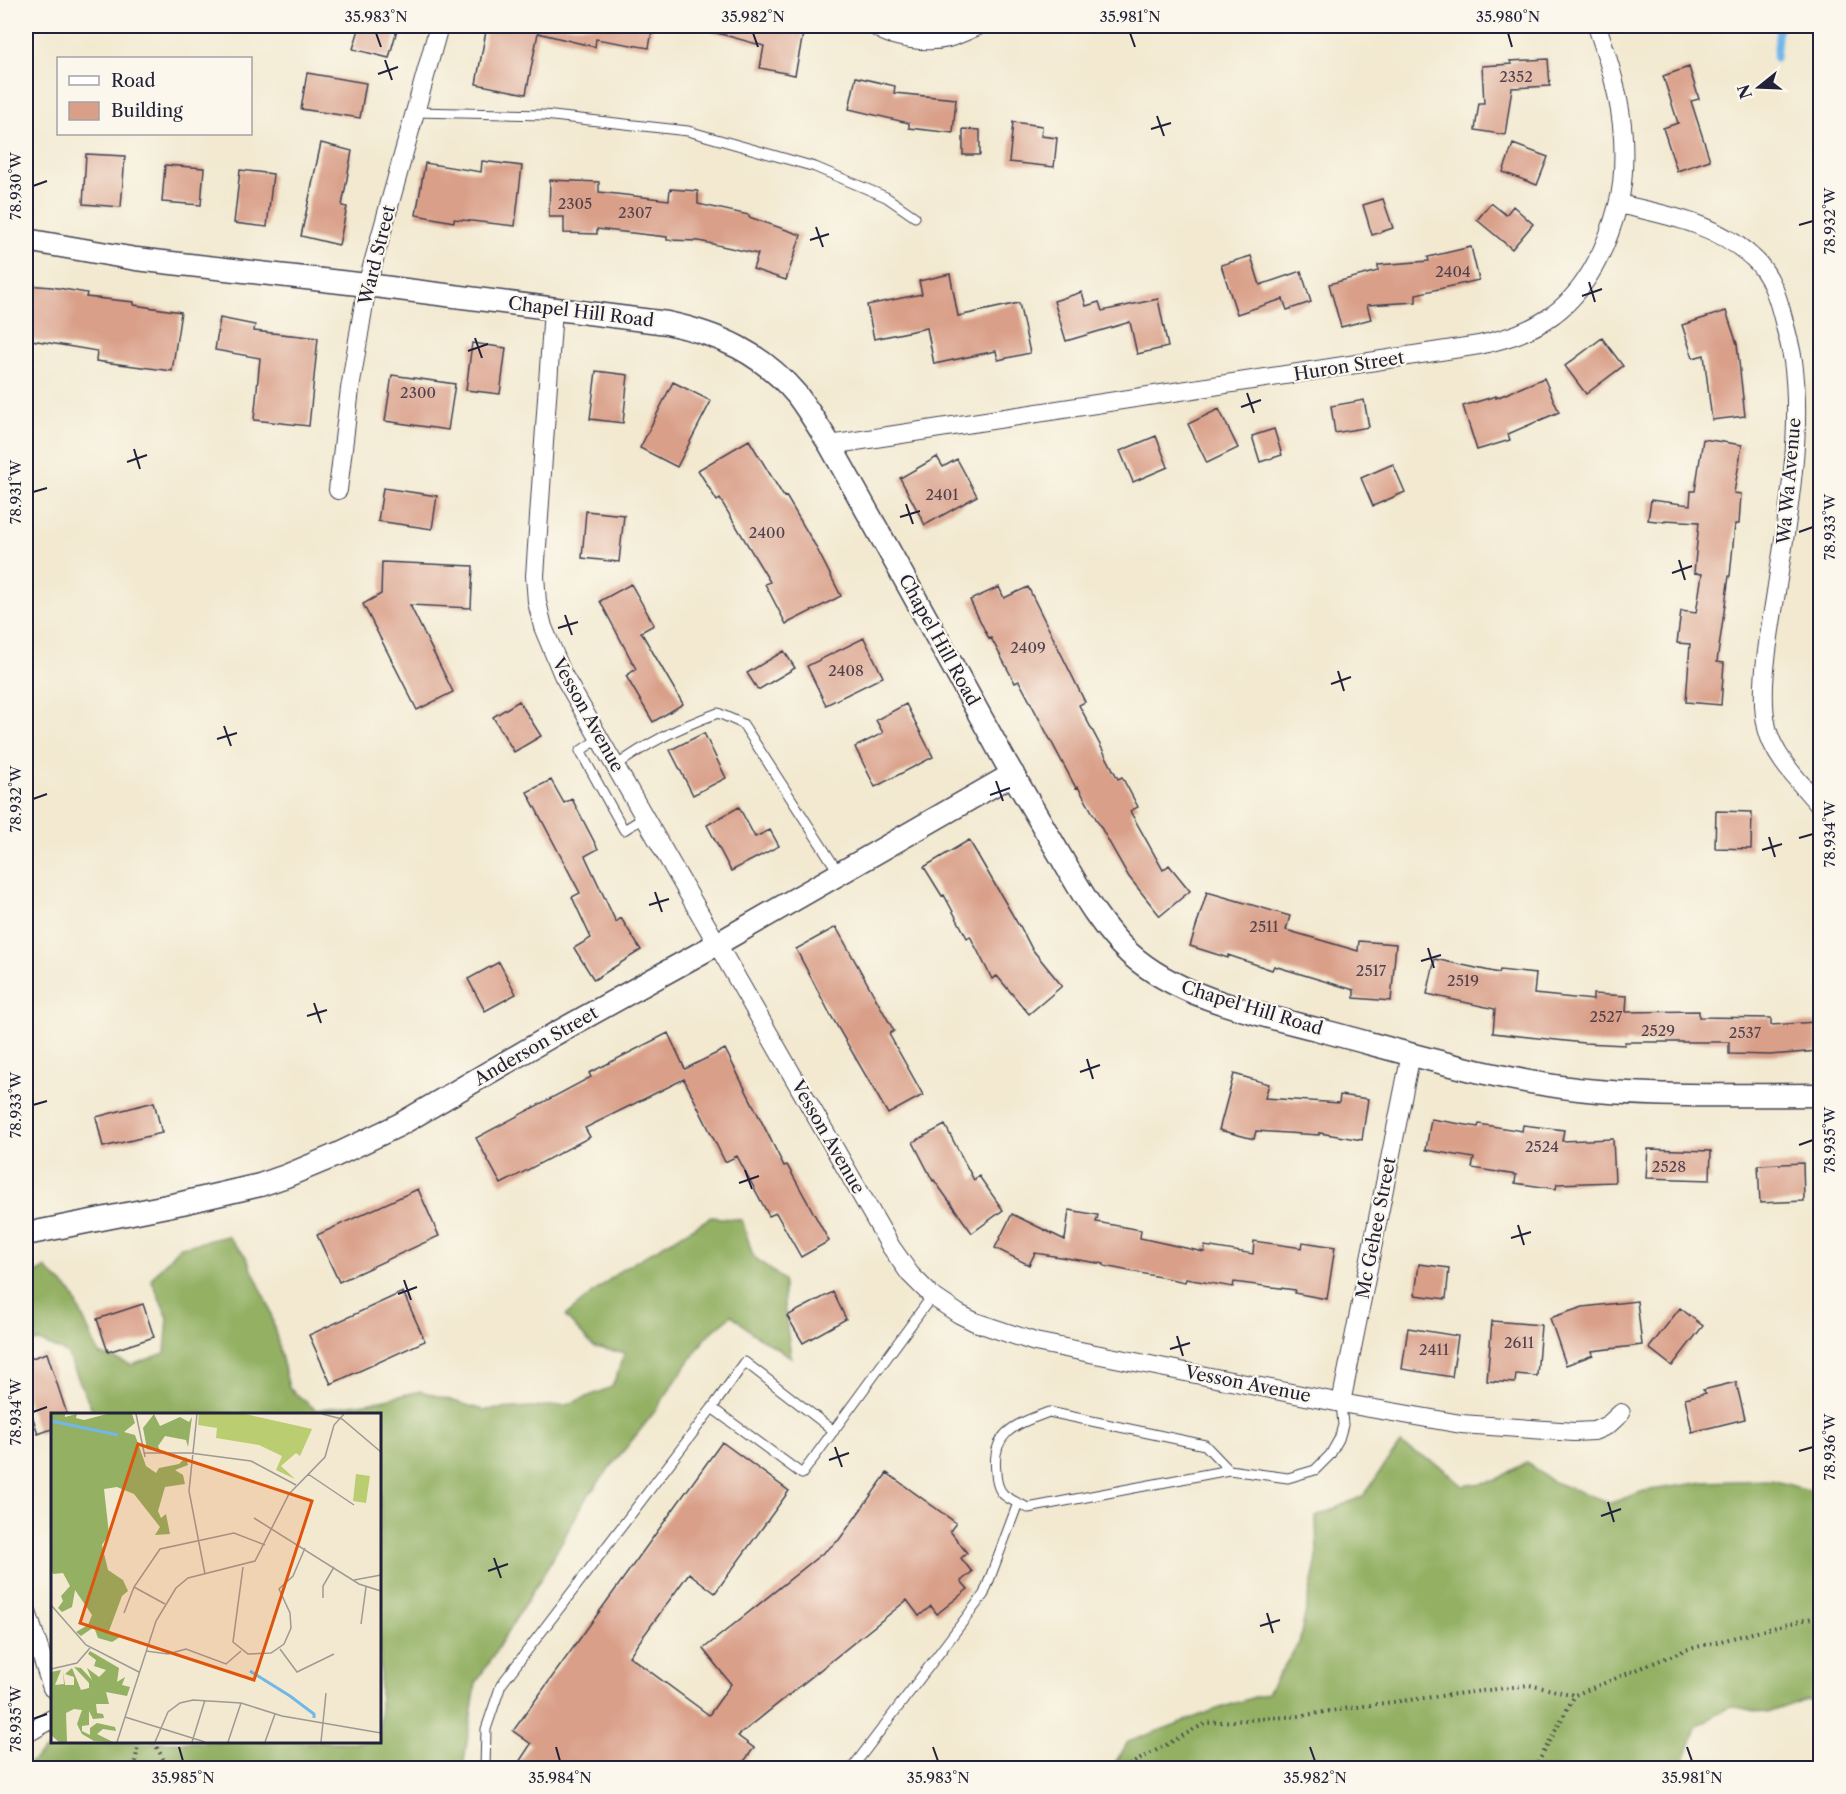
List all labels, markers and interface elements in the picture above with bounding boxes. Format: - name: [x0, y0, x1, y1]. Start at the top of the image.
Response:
- text: 35.983°N: [344, 7, 408, 26]
- text: 35.982°N: [721, 7, 785, 26]
- text: 35.981°N: [1099, 7, 1161, 26]
- text: 35.980°N: [1476, 7, 1540, 26]
- legend: [57, 57, 252, 135]
- north arrow: [1729, 57, 1789, 117]
- house number: 2352: [1499, 67, 1533, 86]
- text: Road: [111, 70, 156, 92]
- text: N: [1733, 82, 1756, 101]
- text: Building: [111, 100, 183, 122]
- text: 78.930°W: [6, 152, 25, 220]
- text: 78.932°W: [1820, 187, 1839, 254]
- house number: 2305: [558, 194, 592, 213]
- street label: Ward Street: [354, 202, 400, 308]
- house number: 2307: [618, 203, 653, 222]
- house number: 2404: [1435, 262, 1471, 281]
- street label: Chapel Hill Road: [507, 292, 655, 332]
- street label: Huron Street: [1292, 346, 1407, 386]
- house number: 2300: [400, 383, 436, 402]
- street label: Wa Wa Avenue: [1772, 417, 1805, 546]
- text: 78.931°W: [6, 459, 25, 524]
- house number: 2401: [925, 485, 959, 504]
- text: 78.933°W: [1820, 493, 1839, 560]
- house number: 2400: [749, 523, 785, 542]
- street label: Chapel Hill Road: [894, 570, 984, 710]
- house number: 2409: [1010, 638, 1046, 657]
- street label: Vesson Avenue: [547, 653, 629, 776]
- house number: 2408: [828, 661, 864, 680]
- text: 78.932°W: [6, 765, 25, 832]
- text: 78.934°W: [1820, 800, 1839, 867]
- house number: 2511: [1249, 917, 1279, 936]
- house number: 2517: [1356, 961, 1387, 980]
- house number: 2519: [1447, 971, 1479, 990]
- street label: Chapel Hill Road: [1179, 976, 1325, 1040]
- street label: Anderson Street: [469, 1001, 602, 1091]
- house number: 2527: [1590, 1007, 1623, 1026]
- house number: 2529: [1641, 1021, 1675, 1040]
- house number: 2537: [1729, 1023, 1762, 1042]
- text: 78.933°W: [6, 1071, 25, 1138]
- street label: Vesson Avenue: [786, 1075, 869, 1198]
- text: 78.935°W: [1820, 1106, 1839, 1173]
- house number: 2524: [1525, 1137, 1559, 1156]
- street label: Mc Gehee Street: [1351, 1155, 1401, 1301]
- house number: 2528: [1652, 1157, 1686, 1176]
- house number: 2611: [1504, 1333, 1535, 1352]
- house number: 2411: [1419, 1340, 1450, 1359]
- street label: Vesson Avenue: [1182, 1361, 1313, 1407]
- text: 78.934°W: [6, 1378, 25, 1445]
- inset map: [51, 1413, 381, 1743]
- text: 78.936°W: [1820, 1413, 1839, 1480]
- text: 78.935°W: [6, 1685, 25, 1752]
- text: 35.985°N: [151, 1768, 215, 1787]
- text: 35.984°N: [528, 1768, 592, 1787]
- text: 35.983°N: [906, 1768, 970, 1787]
- text: 35.982°N: [1283, 1768, 1347, 1787]
- text: 35.981°N: [1661, 1768, 1723, 1787]

